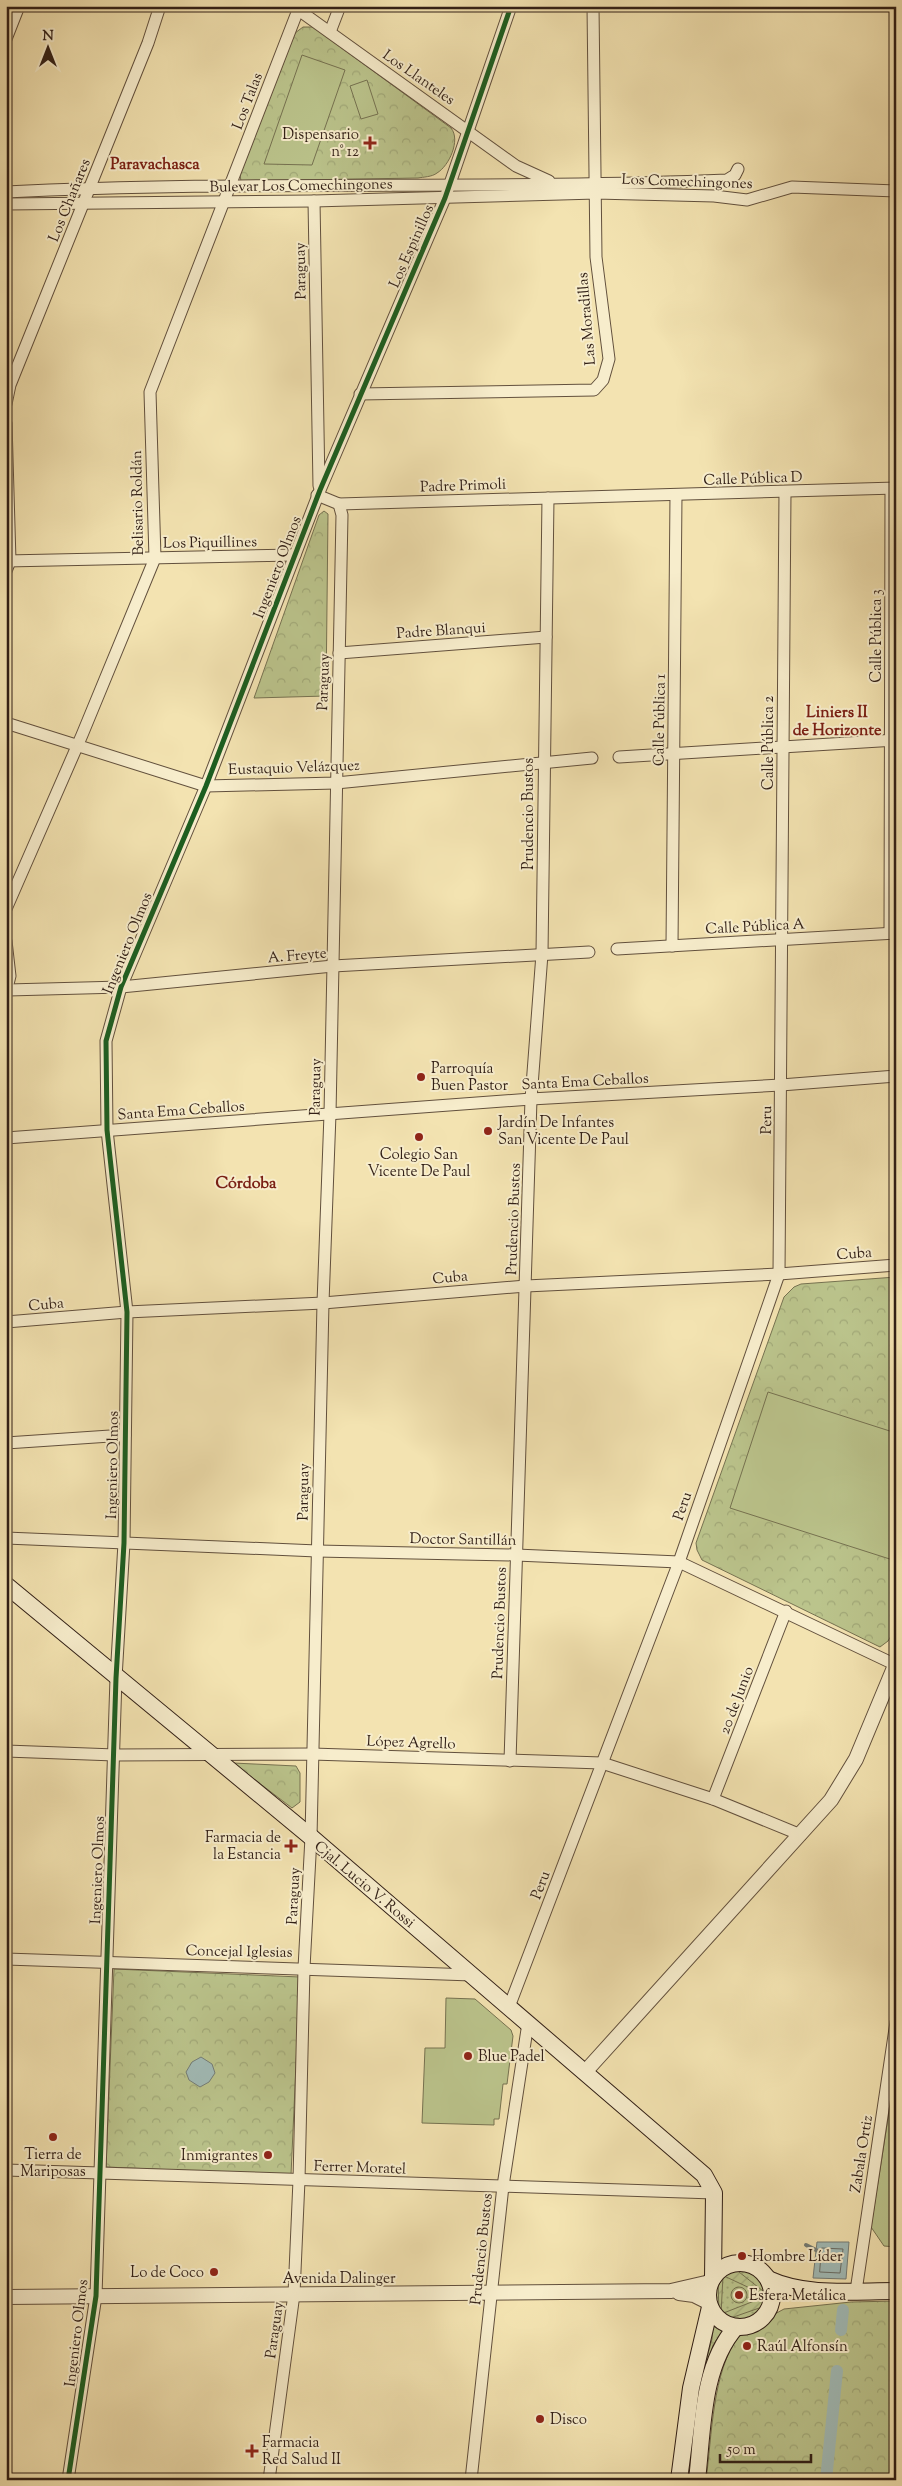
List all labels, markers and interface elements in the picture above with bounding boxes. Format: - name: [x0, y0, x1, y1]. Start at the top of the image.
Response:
- north arrow: [22, 22, 72, 72]
- text: N: [42, 27, 54, 47]
- street label: Los Llanteles: [378, 45, 459, 111]
- street label: Los Talas: [228, 70, 269, 133]
- place label: Dispensario n° 12: [282, 125, 359, 163]
- marker: Dispensario n° 12: [363, 136, 377, 150]
- district label: Paravachasca: [110, 154, 200, 177]
- street label: Los Chañares: [44, 156, 97, 245]
- street label: Los Comechingones: [621, 170, 753, 195]
- street label: Bulevar Los Comechingones: [209, 174, 393, 199]
- street label: Los Espinillos: [385, 201, 440, 292]
- street label: Paraguay: [290, 242, 312, 300]
- street label: Las Moradillas: [573, 271, 602, 366]
- street label: Belisario Roldán: [127, 450, 150, 556]
- street label: Calle Pública D: [703, 467, 803, 492]
- street label: Padre Primoli: [420, 475, 506, 498]
- street label: Ingeniero Olmos: [249, 513, 308, 622]
- street label: Los Piquillines: [163, 532, 257, 555]
- street label: Calle Pública 3: [867, 589, 888, 683]
- street label: Padre Blanqui: [396, 618, 486, 645]
- street label: Paraguay: [313, 652, 336, 711]
- street label: Calle Pública 1: [649, 674, 672, 766]
- street label: Calle Pública 2: [759, 696, 780, 790]
- district label: Liniers II de Horizonte: [793, 702, 882, 743]
- street label: Eustaquio Velázquez: [228, 756, 361, 781]
- street label: Prudencio Bustos: [519, 758, 540, 870]
- street label: Ingeniero Olmos: [98, 889, 158, 998]
- street label: Calle Pública A: [705, 914, 805, 941]
- street label: A. Freyte: [267, 943, 328, 970]
- street label: Paraguay: [306, 1058, 328, 1116]
- place label: Parroquía Buen Pastor: [431, 1059, 509, 1097]
- street label: Santa Ema Ceballos: [521, 1069, 649, 1096]
- marker: Parroquía Buen Pastor: [415, 1071, 427, 1083]
- street label: Santa Ema Ceballos: [117, 1097, 245, 1126]
- street label: Peru: [757, 1105, 778, 1135]
- place label: Jardín De Infantes San Vicente De Paul: [497, 1113, 629, 1151]
- marker: Jardín De Infantes San Vicente De Paul: [482, 1125, 494, 1137]
- marker: Colegio San Vicente De Paul: [413, 1131, 425, 1143]
- place label: Colegio San Vicente De Paul: [367, 1145, 471, 1183]
- street label: Prudencio Bustos: [502, 1163, 527, 1275]
- district label: Córdoba: [216, 1173, 277, 1196]
- street label: Cuba: [836, 1243, 873, 1266]
- street label: Cuba: [432, 1266, 469, 1291]
- street label: Cuba: [28, 1293, 65, 1318]
- street label: Ingeniero Olmos: [102, 1411, 125, 1519]
- street label: Paraguay: [294, 1463, 316, 1521]
- street label: Peru: [669, 1489, 698, 1524]
- street label: Doctor Santillán: [409, 1529, 517, 1552]
- street label: Prudencio Bustos: [488, 1567, 513, 1679]
- street label: 20 de Junio: [715, 1664, 760, 1737]
- street label: López Agrello: [366, 1731, 456, 1756]
- street label: Ingeniero Olmos: [86, 1815, 111, 1925]
- place label: Farmacia de la Estancia: [205, 1828, 281, 1866]
- street label: Cjal. Lucio V. Rossi: [309, 1837, 419, 1934]
- marker: Farmacia de la Estancia: [285, 1840, 297, 1852]
- street label: Paraguay: [283, 1866, 307, 1925]
- street label: Peru: [526, 1868, 557, 1903]
- street label: Concejal Iglesias: [185, 1941, 293, 1964]
- place label: Blue Padel: [478, 2047, 545, 2068]
- marker: Blue Padel: [462, 2050, 474, 2062]
- street label: Zabala Ortiz: [846, 2114, 879, 2194]
- marker: Tierra de Mariposas: [47, 2131, 59, 2143]
- place label: Tierra de Mariposas: [20, 2145, 86, 2183]
- place label: Inmigrantes: [181, 2146, 258, 2167]
- marker: Inmigrantes: [262, 2149, 274, 2161]
- street label: Ferrer Moratel: [313, 2156, 407, 2181]
- street label: Prudencio Bustos: [466, 2192, 499, 2306]
- place label: Hombre Líder: [752, 2247, 843, 2268]
- marker: Hombre Líder: [736, 2250, 748, 2262]
- place label: Lo de Coco: [130, 2263, 204, 2284]
- marker: Lo de Coco: [208, 2266, 220, 2278]
- street label: Avenida Dalinger: [282, 2269, 396, 2290]
- street label: Ingeniero Olmos: [60, 2278, 95, 2388]
- place label: Esfera Metálica: [749, 2286, 846, 2307]
- marker: Esfera Metálica: [733, 2289, 745, 2301]
- street label: Paraguay: [261, 2300, 290, 2360]
- place label: Raúl Alfonsín: [757, 2337, 848, 2358]
- marker: Raúl Alfonsín: [741, 2340, 753, 2352]
- place label: Disco: [550, 2410, 587, 2431]
- marker: Disco: [534, 2413, 546, 2425]
- scale bar: [720, 2431, 811, 2463]
- place label: Farmacia Red Salud II: [262, 2433, 341, 2471]
- text: 50 m: [726, 2440, 756, 2461]
- marker: Farmacia Red Salud II: [246, 2445, 258, 2457]

